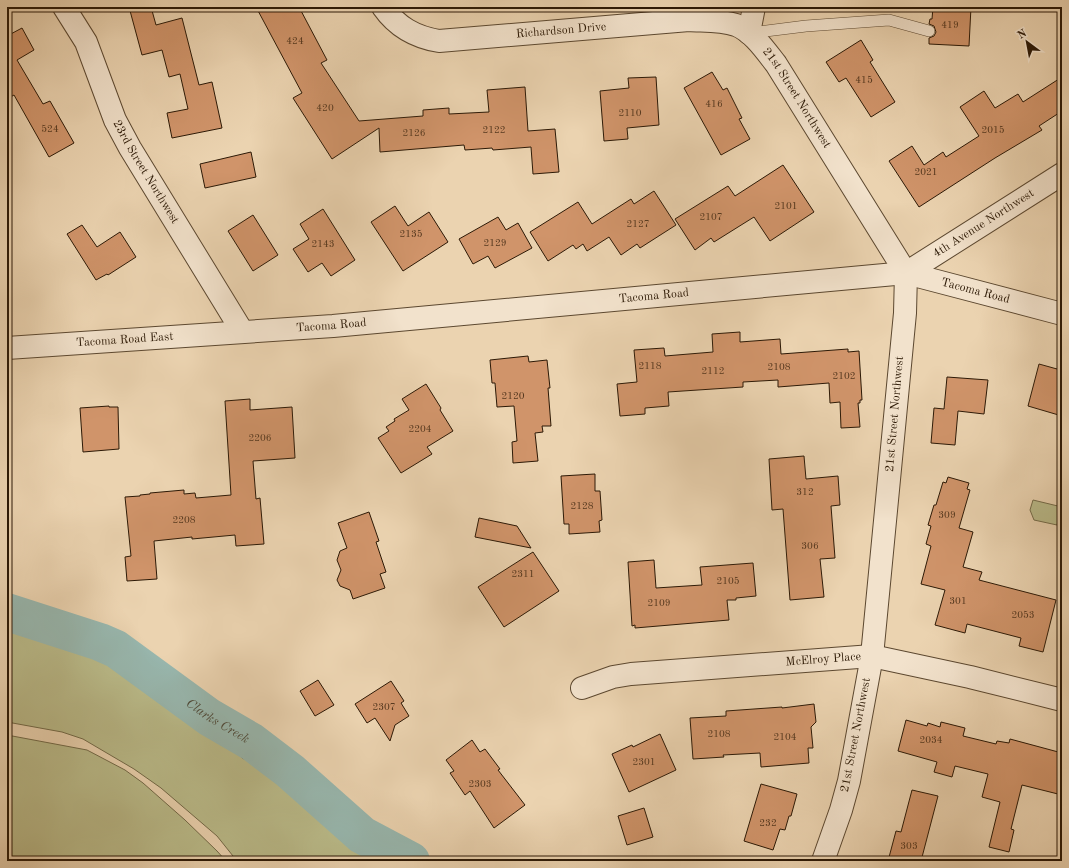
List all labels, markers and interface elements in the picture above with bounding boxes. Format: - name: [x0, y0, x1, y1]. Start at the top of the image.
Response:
- house number: 419: [941, 20, 959, 30]
- street label: Richardson Drive: [515, 21, 607, 41]
- north arrow: [1007, 22, 1047, 62]
- text: N: [1016, 28, 1029, 42]
- house number: 424: [286, 36, 304, 46]
- street label: 21st Street Northwest: [760, 46, 833, 150]
- house number: 415: [855, 75, 873, 85]
- house number: 416: [705, 99, 723, 109]
- house number: 420: [316, 103, 334, 113]
- house number: 2110: [618, 108, 642, 118]
- street label: 23rd Street Northwest: [110, 118, 181, 226]
- house number: 524: [41, 124, 59, 134]
- house number: 2122: [482, 125, 506, 135]
- house number: 2015: [981, 125, 1005, 135]
- house number: 2126: [402, 128, 426, 138]
- house number: 2021: [914, 167, 938, 177]
- street label: 4th Avenue Northwest: [931, 187, 1036, 260]
- house number: 2101: [774, 201, 798, 211]
- house number: 2107: [699, 212, 723, 222]
- house number: 2127: [626, 219, 650, 229]
- house number: 2135: [399, 229, 423, 239]
- house number: 2129: [483, 238, 507, 248]
- house number: 2143: [311, 239, 335, 249]
- street label: Tacoma Road: [940, 276, 1011, 306]
- street label: Tacoma Road: [618, 287, 690, 306]
- street label: Tacoma Road: [296, 317, 367, 334]
- street label: Tacoma Road East: [76, 331, 174, 349]
- street label: 21st Street Northwest: [884, 356, 906, 472]
- house number: 2118: [638, 361, 662, 371]
- house number: 2108: [767, 362, 791, 372]
- house number: 2112: [701, 366, 725, 376]
- house number: 2102: [832, 371, 856, 381]
- house number: 2120: [501, 391, 525, 401]
- house number: 2204: [408, 424, 432, 434]
- house number: 2206: [248, 433, 272, 443]
- house number: 312: [796, 487, 814, 497]
- house number: 2128: [570, 501, 594, 511]
- house number: 309: [938, 510, 956, 520]
- house number: 2208: [172, 515, 196, 525]
- house number: 306: [801, 541, 819, 551]
- house number: 2311: [511, 569, 535, 579]
- house number: 2105: [716, 576, 740, 586]
- house number: 301: [949, 596, 967, 606]
- house number: 2109: [647, 598, 671, 608]
- house number: 2053: [1011, 610, 1035, 620]
- street label: McElroy Place: [785, 651, 862, 668]
- street label: 21st Street Northwest: [839, 677, 873, 793]
- water label: Clarks Creek: [184, 696, 252, 746]
- house number: 2307: [372, 702, 396, 712]
- house number: 2108: [707, 729, 731, 739]
- house number: 2104: [773, 732, 797, 742]
- house number: 2034: [919, 735, 943, 745]
- house number: 2301: [632, 757, 656, 767]
- house number: 2303: [468, 779, 492, 789]
- house number: 232: [759, 818, 777, 828]
- house number: 303: [900, 841, 918, 851]

